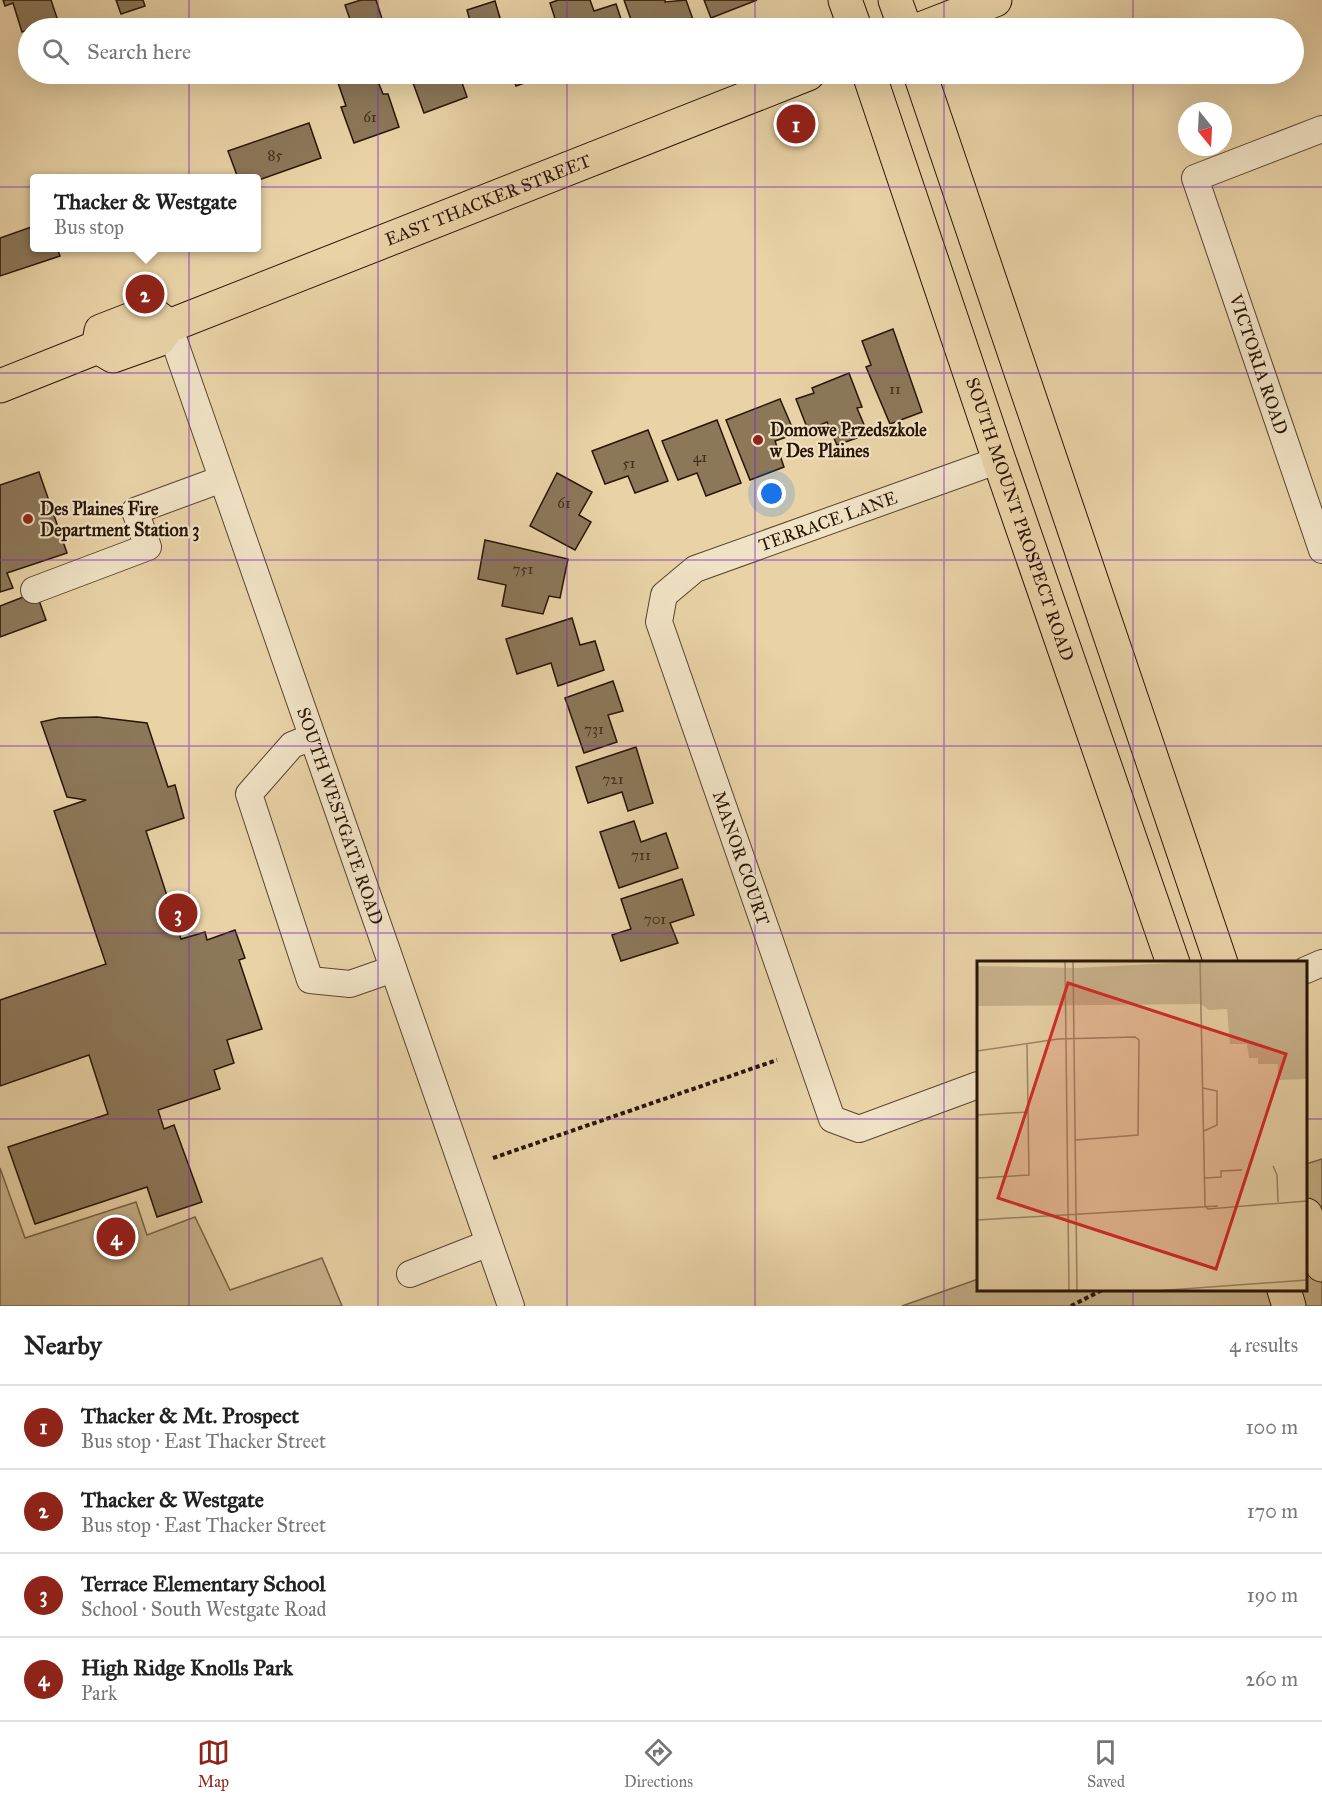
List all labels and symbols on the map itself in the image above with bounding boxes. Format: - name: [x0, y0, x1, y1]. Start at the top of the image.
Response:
- pin: 1: [776, 102, 816, 146]
- north arrow: [1178, 102, 1232, 156]
- house number: 61: [363, 108, 377, 126]
- house number: 85: [268, 146, 282, 164]
- street label: EAST THACKER STREET: [382, 150, 594, 251]
- pin: 2: [126, 272, 164, 316]
- street label: VICTORIA ROAD: [1224, 290, 1293, 437]
- street label: SOUTH MOUNT PROSPECT ROAD: [961, 375, 1079, 664]
- house number: 11: [889, 380, 901, 398]
- place label: Domowe Przedszkole w Des Plaines: [769, 419, 927, 462]
- marker: Domowe Przedszkole w Des Plaines: [751, 433, 765, 447]
- house number: 41: [693, 448, 707, 466]
- house number: 51: [623, 454, 636, 472]
- your location: [757, 479, 786, 508]
- street label: TERRACE LANE: [756, 486, 900, 556]
- house number: 61: [557, 494, 571, 512]
- place label: Des Plaines Fire Department Station 3: [40, 498, 199, 542]
- marker: Des Plaines Fire Department Station 3: [21, 512, 35, 526]
- house number: 751: [513, 560, 534, 578]
- street label: SOUTH WESTGATE ROAD: [292, 704, 388, 928]
- house number: 731: [584, 720, 604, 738]
- house number: 721: [602, 770, 624, 788]
- street label: MANOR COURT: [708, 788, 774, 928]
- house number: 711: [631, 846, 651, 864]
- pin: 3: [158, 890, 198, 936]
- house number: 701: [644, 910, 666, 928]
- inset map: [977, 961, 1307, 1291]
- pin: 4: [96, 1214, 136, 1260]

